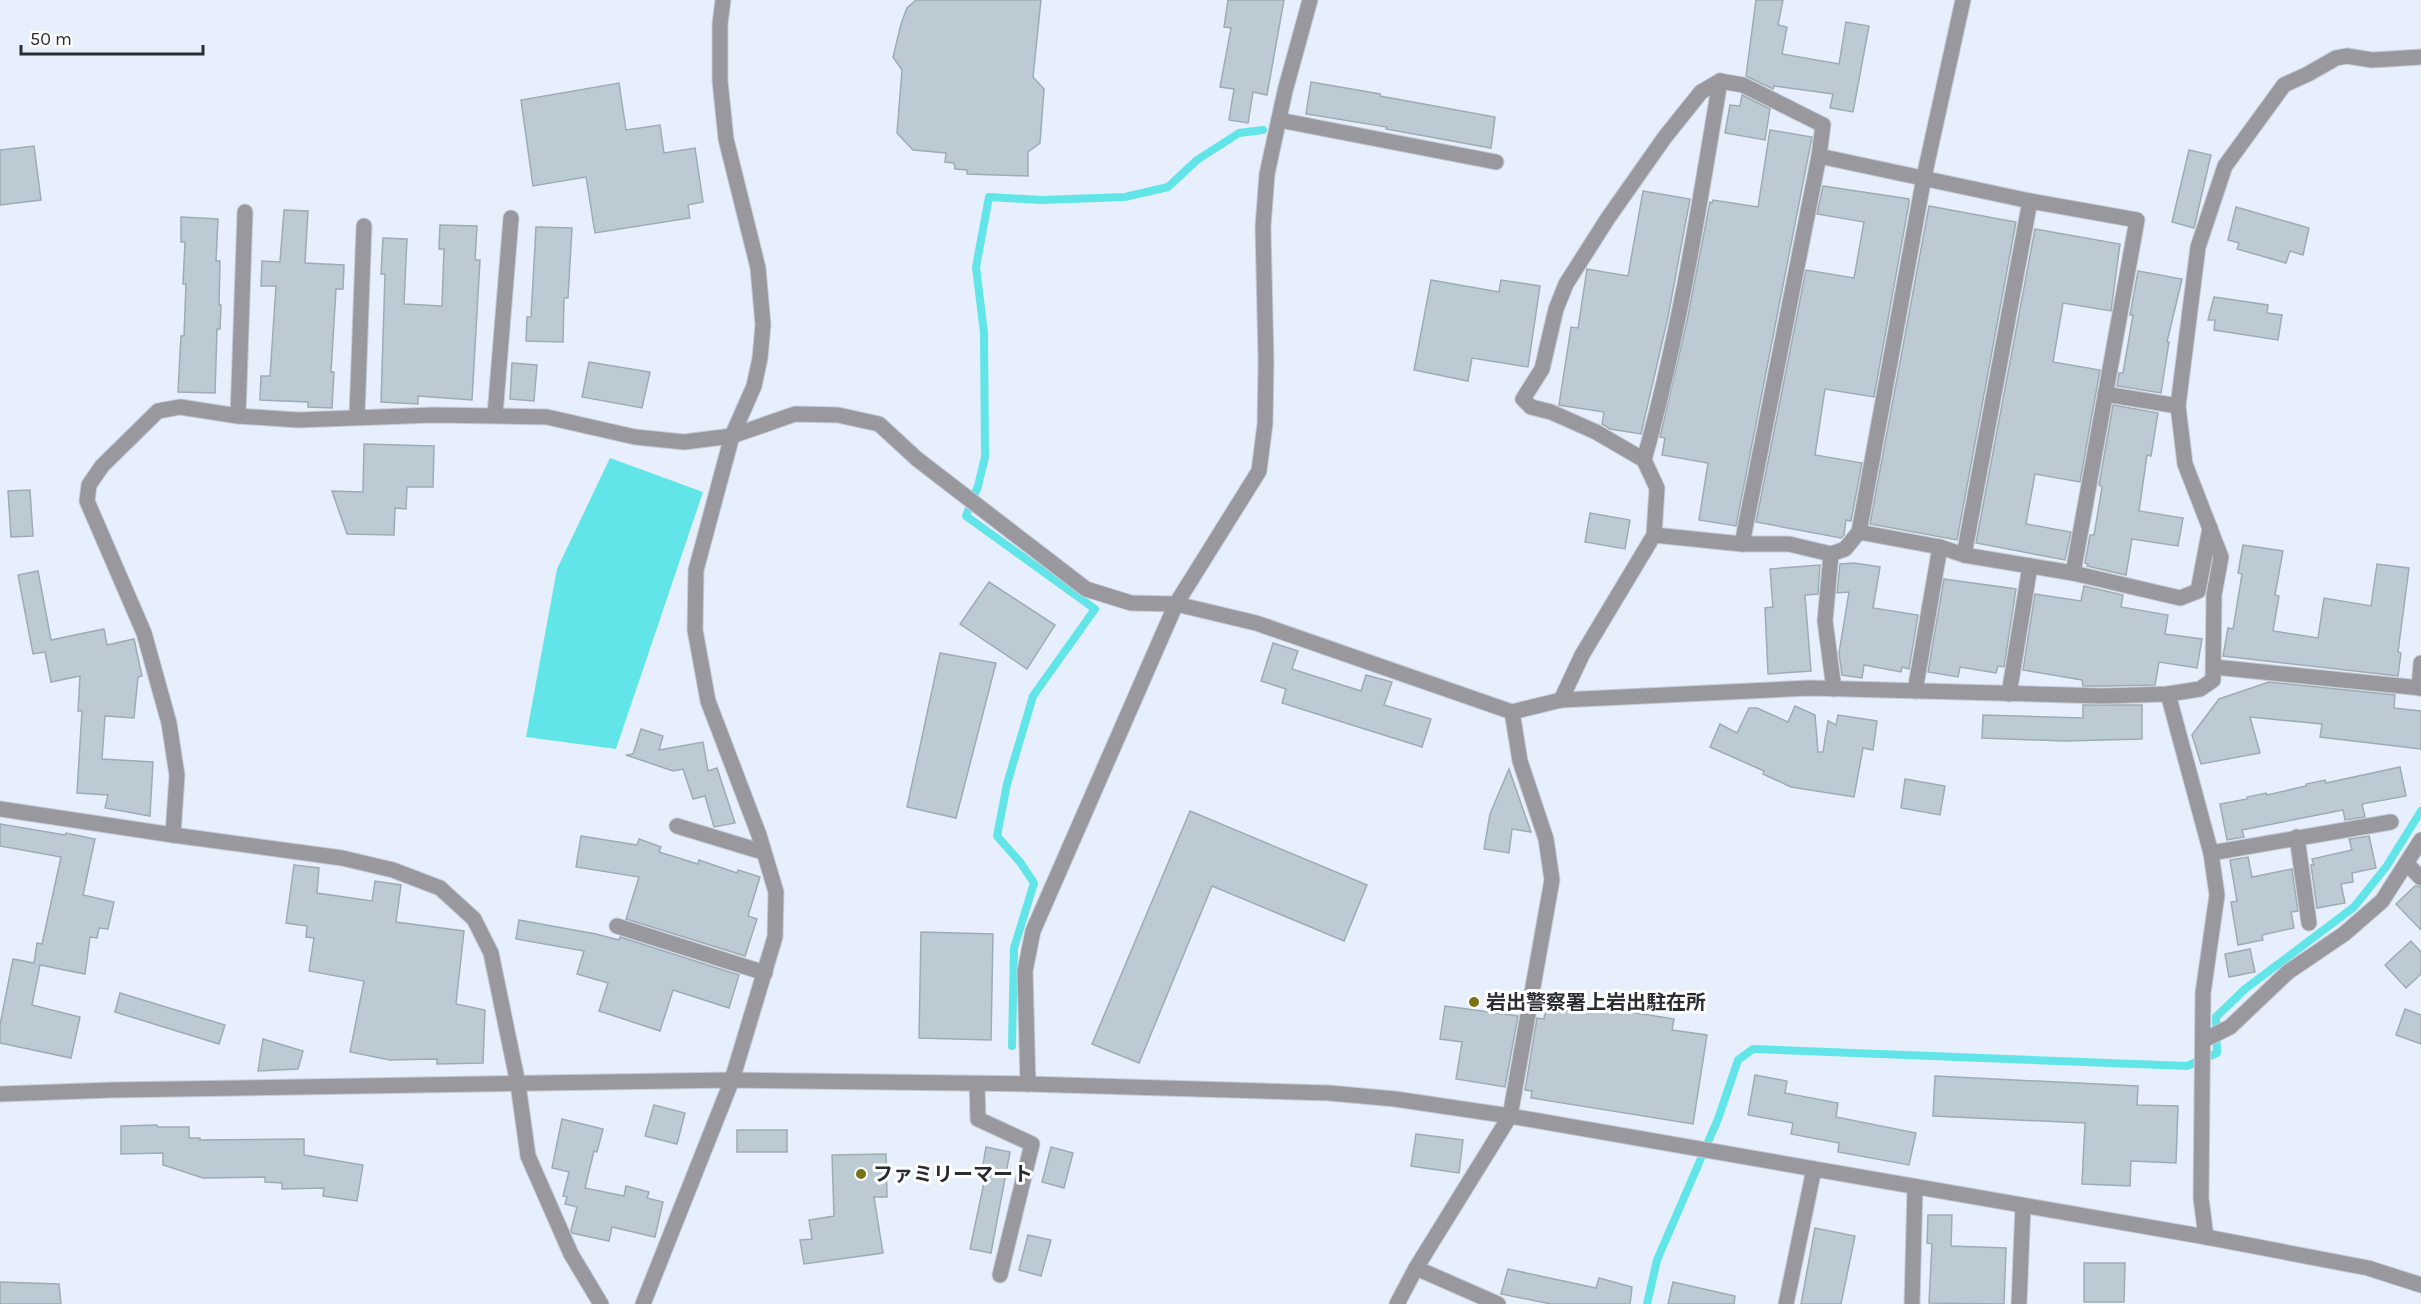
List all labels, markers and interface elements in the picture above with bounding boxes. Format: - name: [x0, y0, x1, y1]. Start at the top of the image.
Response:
- scale bar: [21, 18, 202, 56]
- text: 50 m: [30, 28, 72, 50]
- place label: 岩出警察署上岩出駐在所: [1486, 991, 1706, 1014]
- marker: 岩出警察署上岩出駐在所: [1467, 995, 1481, 1009]
- place label: ファミリーマート: [873, 1163, 1033, 1186]
- marker: ファミリーマート: [854, 1167, 868, 1181]

